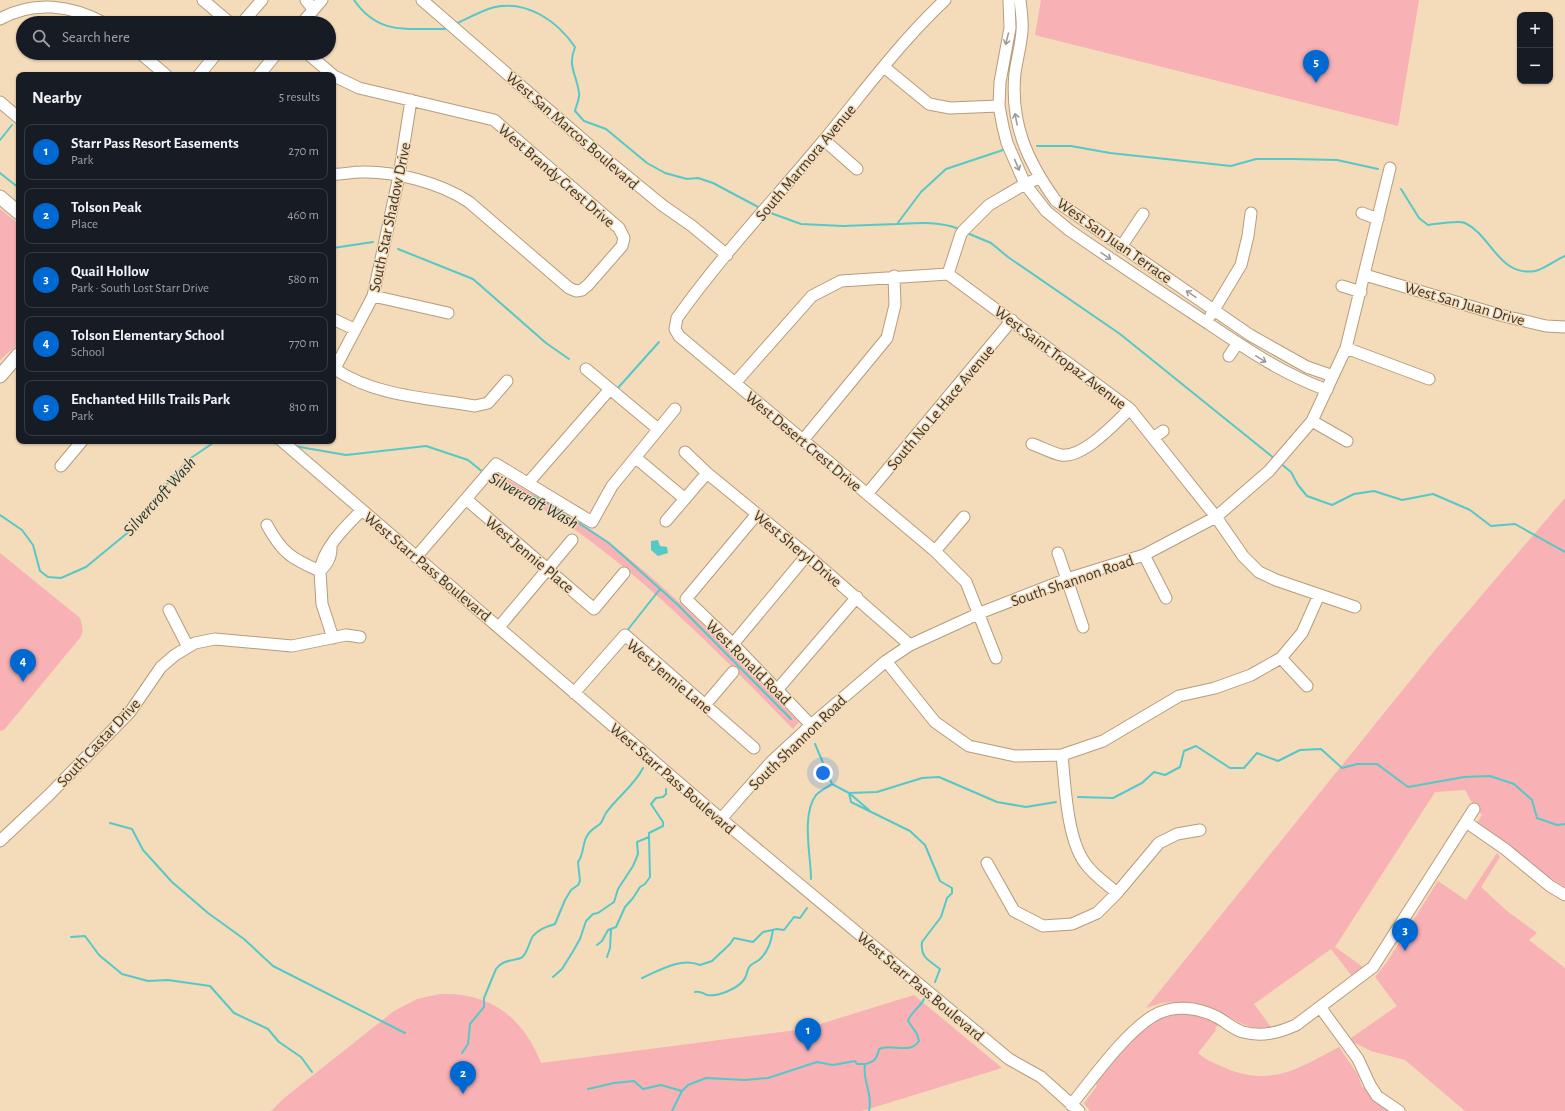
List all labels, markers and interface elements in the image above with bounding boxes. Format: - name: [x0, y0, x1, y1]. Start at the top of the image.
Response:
- map controls: [1517, 12, 1553, 84]
- button: +: [1517, 12, 1553, 48]
- search box: [16, 16, 336, 60]
- icon: search: [30, 27, 52, 49]
- text: Search here: [62, 30, 130, 45]
- one-way arrow: [1003, 32, 1010, 45]
- button: −: [1517, 48, 1553, 84]
- pin: 5: [1303, 50, 1329, 83]
- street label: West San Marcos Boulevard: [503, 69, 642, 193]
- text: Nearby: [32, 89, 82, 106]
- text: 5 results: [279, 91, 320, 104]
- street label: South Marmora Avenue: [753, 101, 859, 224]
- one-way arrow: [1012, 113, 1020, 126]
- street label: West Brandy Crest Drive: [494, 121, 618, 231]
- text: Starr Pass Resort Easements: [71, 136, 239, 151]
- street label: South Star Shadow Drive: [366, 141, 414, 294]
- text: 1: [44, 145, 48, 158]
- text: 270 m: [288, 145, 319, 158]
- text: Park: [71, 154, 93, 167]
- one-way arrow: [1014, 159, 1021, 171]
- street label: West San Juan Terrace: [1054, 195, 1175, 286]
- text: Tolson Peak: [71, 200, 142, 215]
- text: 2: [43, 209, 49, 222]
- text: 460 m: [287, 209, 319, 222]
- text: Place: [71, 218, 98, 231]
- one-way arrow: [1100, 252, 1112, 260]
- text: Quail Hollow: [71, 264, 149, 279]
- text: 3: [43, 273, 49, 286]
- text: 580 m: [288, 273, 319, 286]
- street label: West San Juan Drive: [1403, 279, 1527, 329]
- text: Park · South Lost Starr Drive: [71, 282, 209, 295]
- one-way arrow: [1186, 290, 1197, 298]
- street label: West Saint Tropaz Avenue: [992, 303, 1129, 412]
- text: Tolson Elementary School: [71, 328, 224, 343]
- text: 4: [43, 337, 49, 350]
- text: 770 m: [289, 337, 319, 350]
- street label: South No Le Hace Avenue: [884, 342, 998, 473]
- text: School: [71, 346, 105, 359]
- one-way arrow: [1255, 355, 1267, 363]
- street label: West Desert Crest Drive: [742, 389, 864, 495]
- text: Enchanted Hills Trails Park: [71, 392, 230, 407]
- text: 5: [43, 401, 49, 414]
- text: 810 m: [289, 401, 319, 414]
- text: Park: [71, 410, 93, 423]
- water label: Silvercroft Wash: [120, 454, 199, 539]
- water label: Silvercroft Wash: [486, 469, 581, 532]
- street label: West Sheryl Drive: [750, 507, 845, 591]
- street label: West Starr Pass Boulevard: [361, 509, 494, 624]
- street label: West Jennie Place: [482, 513, 577, 596]
- street label: South Shannon Road: [1009, 552, 1136, 610]
- street label: West Ronald Road: [703, 617, 794, 708]
- street label: West Jennie Lane: [623, 636, 715, 717]
- pin: 4: [10, 649, 36, 682]
- street label: South Shannon Road: [746, 692, 850, 793]
- street label: South Castar Drive: [54, 695, 144, 790]
- street label: West Starr Pass Boulevard: [607, 720, 738, 837]
- your location: [813, 763, 833, 783]
- pin: 3: [1392, 918, 1418, 951]
- street label: West Starr Pass Boulevard: [854, 929, 987, 1044]
- pin: 1: [795, 1018, 821, 1051]
- pin: 2: [450, 1061, 476, 1094]

